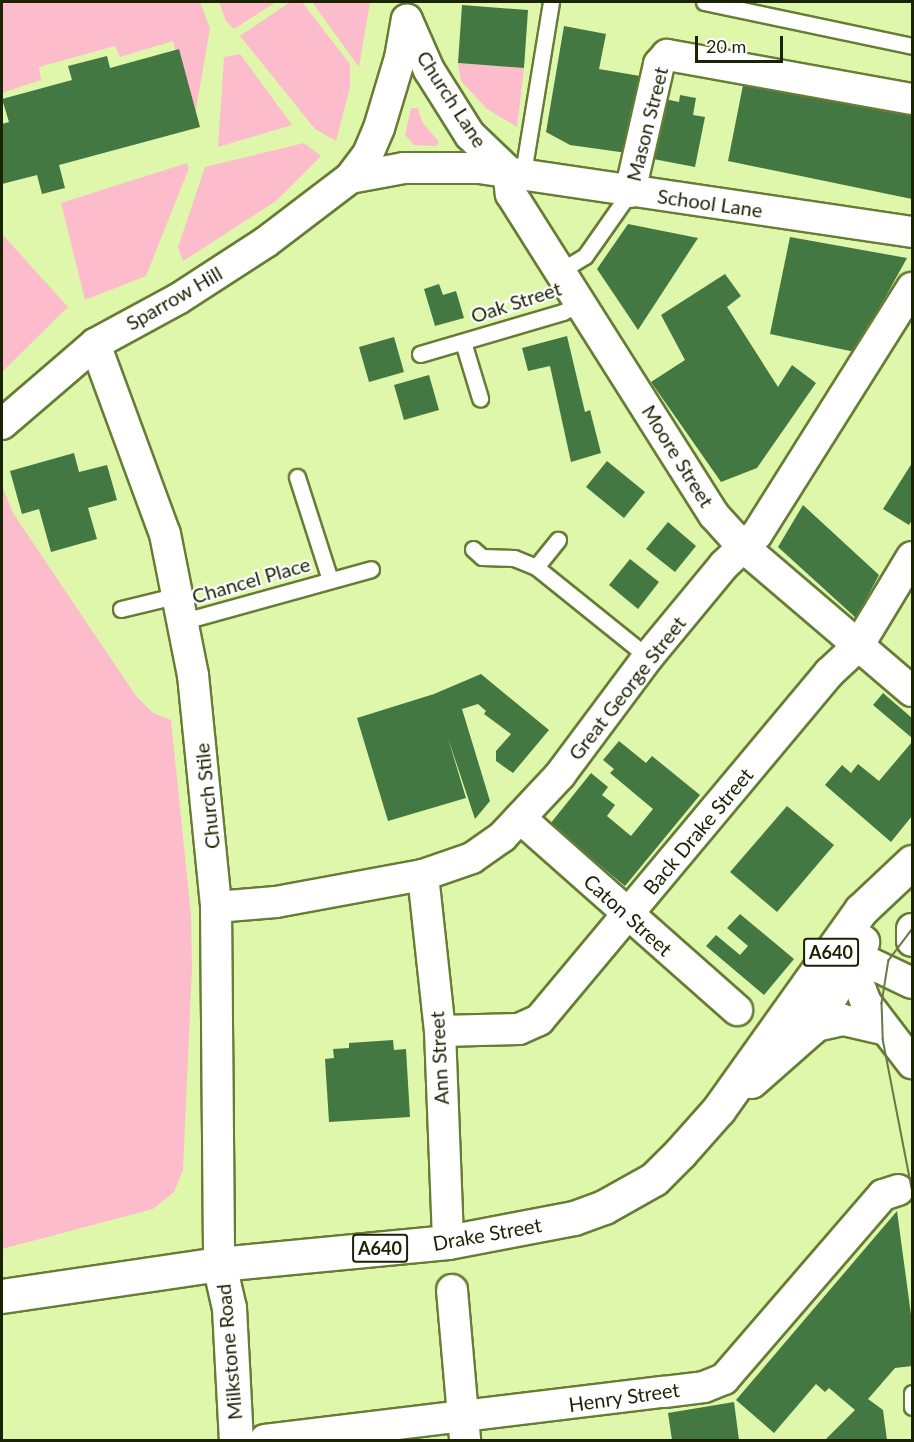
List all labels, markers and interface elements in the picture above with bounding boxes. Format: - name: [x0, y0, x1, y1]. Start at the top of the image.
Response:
- scale bar: [698, 24, 786, 62]
- text: 20 m: [706, 35, 746, 57]
- street label: Church Lane: [412, 46, 492, 152]
- street label: Mason Street: [621, 64, 673, 184]
- street label: School Lane: [656, 184, 764, 222]
- street label: Sparrow Hill: [122, 261, 226, 335]
- street label: Oak Street: [468, 276, 564, 328]
- street label: Moore Street: [637, 400, 719, 512]
- street label: Chancel Place: [189, 552, 313, 608]
- street label: Great George Street: [563, 611, 691, 765]
- street label: Church Stile: [190, 742, 224, 850]
- street label: Back Drake Street: [638, 763, 758, 899]
- street label: Caton Street: [579, 869, 677, 961]
- road number: A640: [802, 937, 860, 967]
- street label: Ann Street: [425, 1011, 453, 1105]
- street label: Drake Street: [431, 1213, 543, 1255]
- road number: A640: [352, 1233, 409, 1263]
- street label: Milkstone Road: [211, 1283, 247, 1421]
- street label: Henry Street: [567, 1377, 681, 1417]

